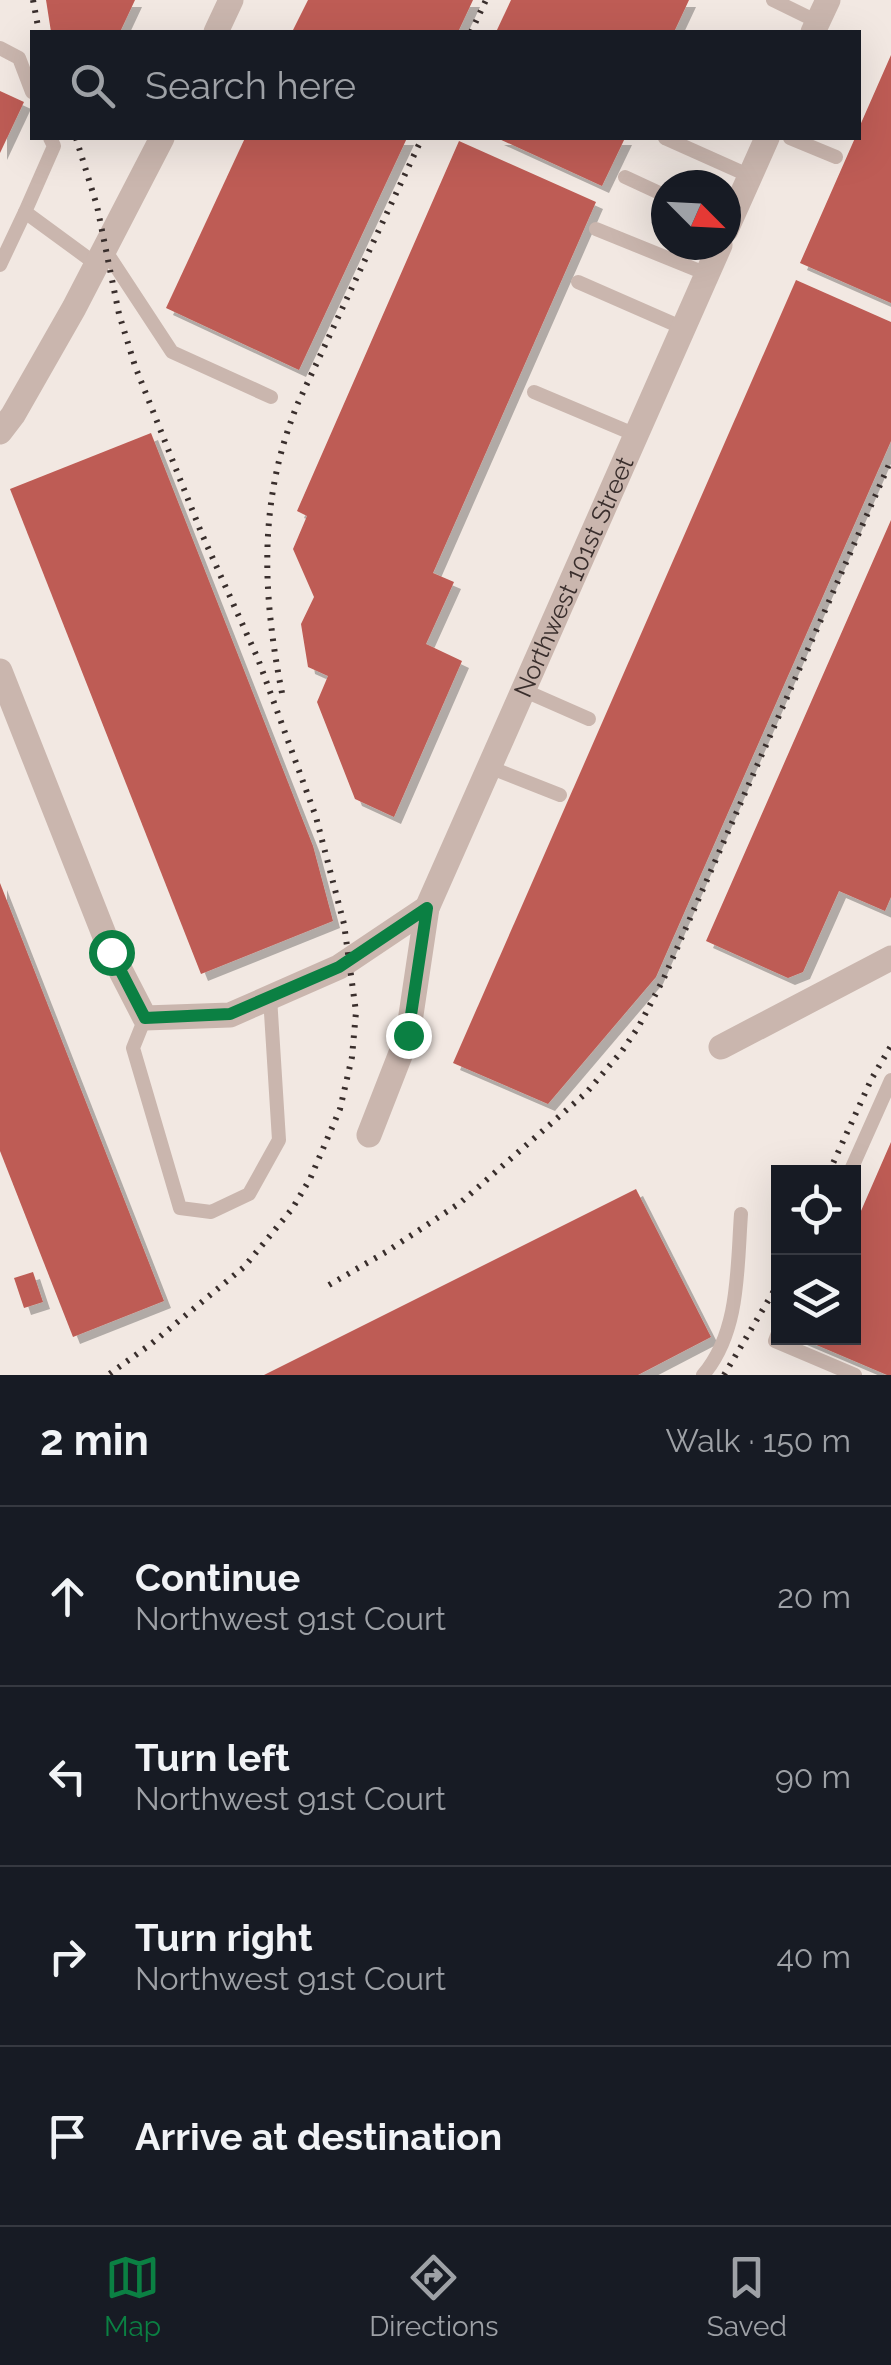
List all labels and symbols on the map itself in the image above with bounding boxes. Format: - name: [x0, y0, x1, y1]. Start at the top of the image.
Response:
- north arrow: [651, 170, 741, 260]
- street label: Northwest 101st Street: [507, 451, 640, 702]
- route start: [89, 930, 135, 976]
- route end: [386, 1013, 432, 1059]

